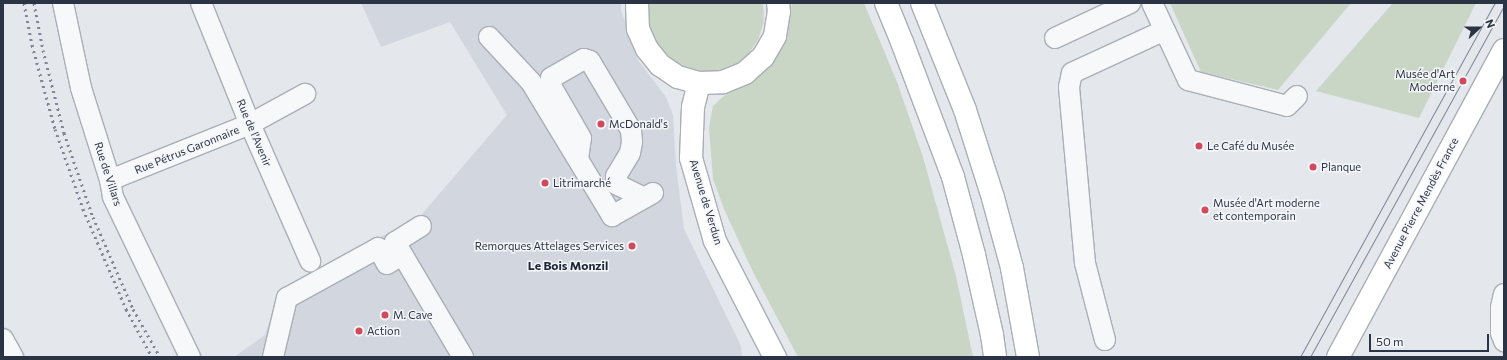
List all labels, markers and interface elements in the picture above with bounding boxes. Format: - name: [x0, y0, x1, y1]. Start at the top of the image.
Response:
- north arrow: [1459, 8, 1499, 48]
- text: N: [1483, 17, 1498, 30]
- place label: Musée d'Art Moderne: [1395, 68, 1455, 94]
- marker: Musée d'Art Moderne: [1458, 76, 1468, 86]
- street label: Rue de l'Avenir: [234, 97, 274, 169]
- place label: McDonald's: [609, 117, 668, 131]
- marker: McDonald's: [596, 119, 606, 129]
- street label: Rue Pétrus Garonnaire: [133, 123, 241, 177]
- street label: Avenue Pierre Mendès France: [1381, 135, 1461, 271]
- place label: Le Café du Musée: [1207, 139, 1294, 153]
- street label: Rue de Villars: [91, 140, 125, 208]
- marker: Le Café du Musée: [1194, 141, 1204, 151]
- street label: Avenue de Verdun: [687, 158, 725, 246]
- place label: Planque: [1321, 160, 1361, 174]
- marker: Planque: [1308, 162, 1318, 172]
- place label: Litrimarché: [553, 176, 611, 190]
- marker: Litrimarché: [540, 178, 550, 188]
- place label: Musée d'Art moderne et contemporain: [1213, 197, 1320, 223]
- marker: Musée d'Art moderne et contemporain: [1200, 205, 1210, 215]
- place label: Remorques Attelages Services: [475, 239, 624, 253]
- marker: Remorques Attelages Services: [627, 241, 637, 251]
- district label: Le Bois Monzil: [528, 259, 608, 273]
- place label: M. Cave: [393, 308, 433, 322]
- marker: M. Cave: [380, 310, 390, 320]
- place label: Action: [367, 324, 400, 338]
- marker: Action: [354, 326, 364, 336]
- scale bar: [1371, 326, 1491, 352]
- text: 50 m: [1376, 334, 1404, 348]

